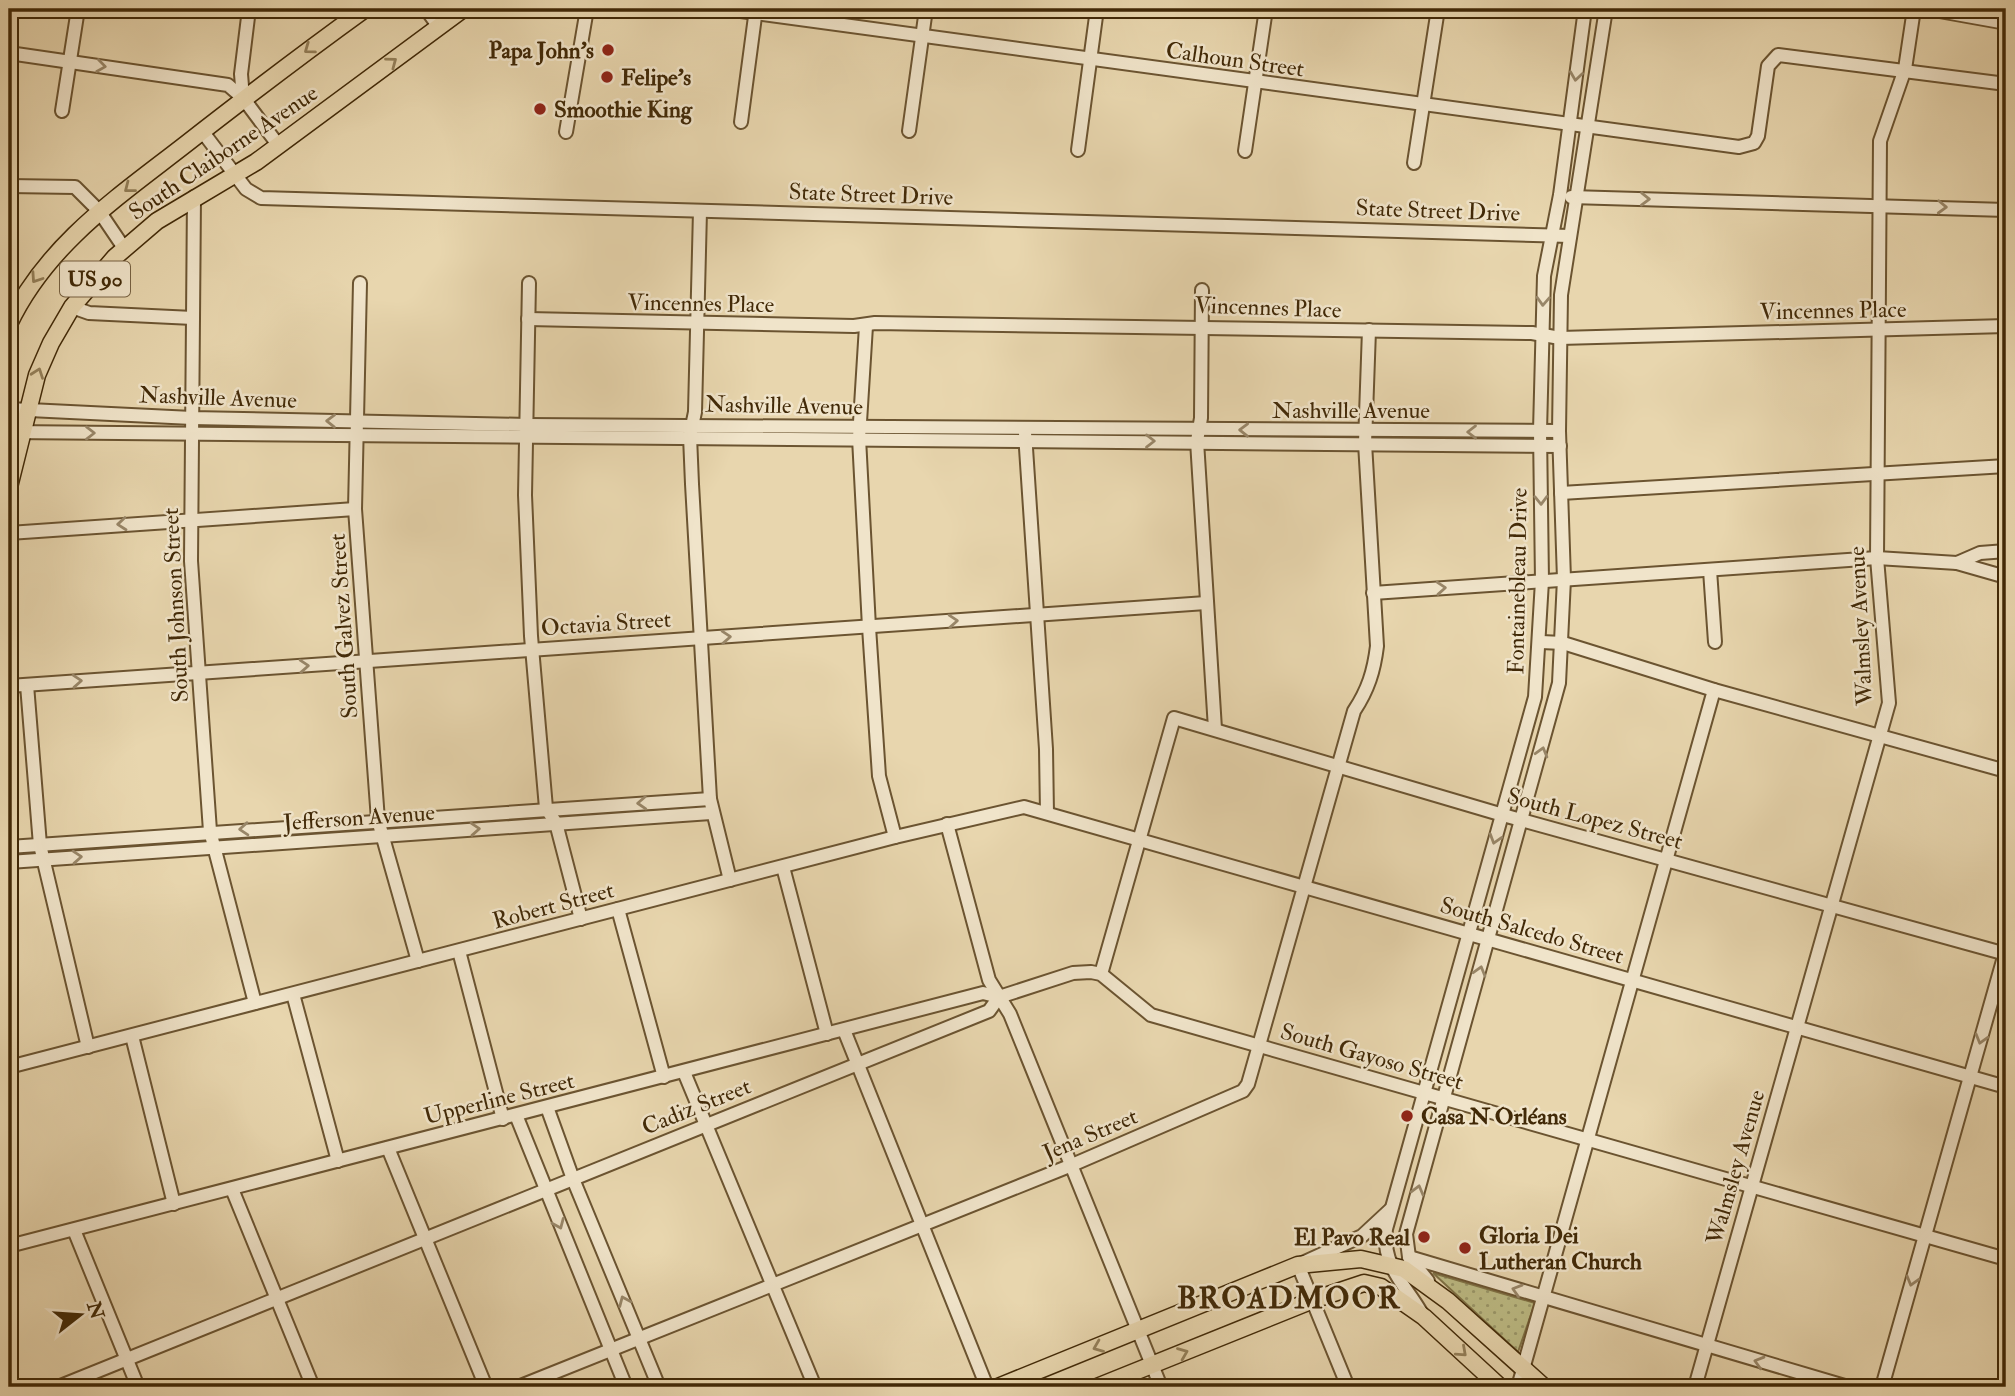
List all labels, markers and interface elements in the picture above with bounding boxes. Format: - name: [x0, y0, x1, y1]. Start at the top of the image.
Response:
- street label: Calhoun Street: [1164, 35, 1306, 84]
- place label: Papa John's: [489, 36, 594, 66]
- one-way arrow: [305, 41, 317, 53]
- marker: Papa John's: [600, 42, 616, 58]
- one-way arrow: [384, 57, 397, 70]
- one-way arrow: [95, 58, 106, 73]
- place label: Felipe's: [621, 63, 691, 93]
- marker: Felipe's: [599, 69, 615, 85]
- one-way arrow: [1568, 70, 1583, 82]
- street label: South Claiborne Avenue: [123, 78, 324, 227]
- place label: Smoothie King: [554, 95, 694, 125]
- marker: Smoothie King: [532, 101, 548, 117]
- street label: State Street Drive: [788, 177, 954, 212]
- one-way arrow: [125, 179, 137, 192]
- one-way arrow: [1640, 191, 1650, 207]
- street label: State Street Drive: [1355, 193, 1521, 228]
- one-way arrow: [1937, 200, 1948, 215]
- road number: US 90: [60, 262, 130, 296]
- one-way arrow: [32, 270, 44, 283]
- street label: Vincennes Place: [627, 288, 775, 319]
- street label: Vincennes Place: [1194, 290, 1342, 325]
- street label: Vincennes Place: [1759, 295, 1907, 326]
- one-way arrow: [1535, 296, 1550, 307]
- one-way arrow: [30, 368, 44, 380]
- street label: Nashville Avenue: [139, 380, 298, 415]
- street label: Nashville Avenue: [705, 390, 864, 421]
- street label: Nashville Avenue: [1272, 396, 1430, 425]
- one-way arrow: [325, 414, 336, 429]
- one-way arrow: [1238, 423, 1249, 438]
- one-way arrow: [1466, 424, 1476, 440]
- one-way arrow: [85, 425, 96, 441]
- one-way arrow: [1146, 433, 1156, 449]
- street label: Fontainebleau Drive: [1501, 487, 1534, 675]
- one-way arrow: [1533, 495, 1549, 505]
- street label: South Johnson Street: [156, 507, 195, 703]
- one-way arrow: [116, 516, 127, 531]
- street label: South Galvez Street: [323, 532, 364, 719]
- street label: Walmsley Avenue: [1842, 545, 1879, 707]
- one-way arrow: [1436, 581, 1447, 596]
- street label: Octavia Street: [540, 604, 672, 643]
- one-way arrow: [948, 614, 959, 629]
- one-way arrow: [721, 630, 732, 645]
- one-way arrow: [299, 658, 310, 673]
- one-way arrow: [72, 674, 83, 689]
- one-way arrow: [1533, 747, 1548, 759]
- street label: South Lopez Street: [1504, 781, 1686, 857]
- one-way arrow: [636, 795, 647, 810]
- street label: Jefferson Avenue: [281, 798, 436, 837]
- one-way arrow: [238, 821, 249, 836]
- one-way arrow: [470, 822, 481, 837]
- one-way arrow: [1489, 833, 1504, 845]
- one-way arrow: [72, 850, 83, 865]
- street label: Robert Street: [489, 875, 617, 936]
- street label: South Salcedo Street: [1437, 890, 1627, 971]
- one-way arrow: [1471, 966, 1486, 978]
- street label: South Gayoso Street: [1277, 1017, 1467, 1096]
- one-way arrow: [1975, 1033, 1989, 1045]
- street label: Upperline Street: [421, 1066, 578, 1132]
- street label: Cadiz Street: [637, 1071, 755, 1141]
- street label: Walmsley Avenue: [1699, 1086, 1771, 1249]
- street label: Jena Street: [1038, 1102, 1142, 1168]
- place label: Casa N Orléans: [1421, 1102, 1567, 1131]
- marker: Casa N Orléans: [1399, 1108, 1415, 1124]
- one-way arrow: [1409, 1184, 1424, 1196]
- one-way arrow: [550, 1218, 564, 1230]
- place label: Gloria Dei Lutheran Church: [1479, 1221, 1642, 1276]
- place label: El Pavo Real: [1294, 1223, 1411, 1252]
- marker: El Pavo Real: [1416, 1229, 1432, 1245]
- marker: Gloria Dei Lutheran Church: [1457, 1240, 1473, 1256]
- one-way arrow: [1905, 1275, 1920, 1287]
- north arrow: [46, 1280, 116, 1350]
- district label: BROADMOOR: [1177, 1280, 1401, 1317]
- one-way arrow: [1511, 1284, 1523, 1299]
- one-way arrow: [618, 1296, 632, 1308]
- text: N: [81, 1298, 110, 1323]
- one-way arrow: [1093, 1338, 1105, 1352]
- one-way arrow: [1454, 1344, 1467, 1357]
- one-way arrow: [1177, 1347, 1189, 1361]
- one-way arrow: [1753, 1356, 1765, 1370]

